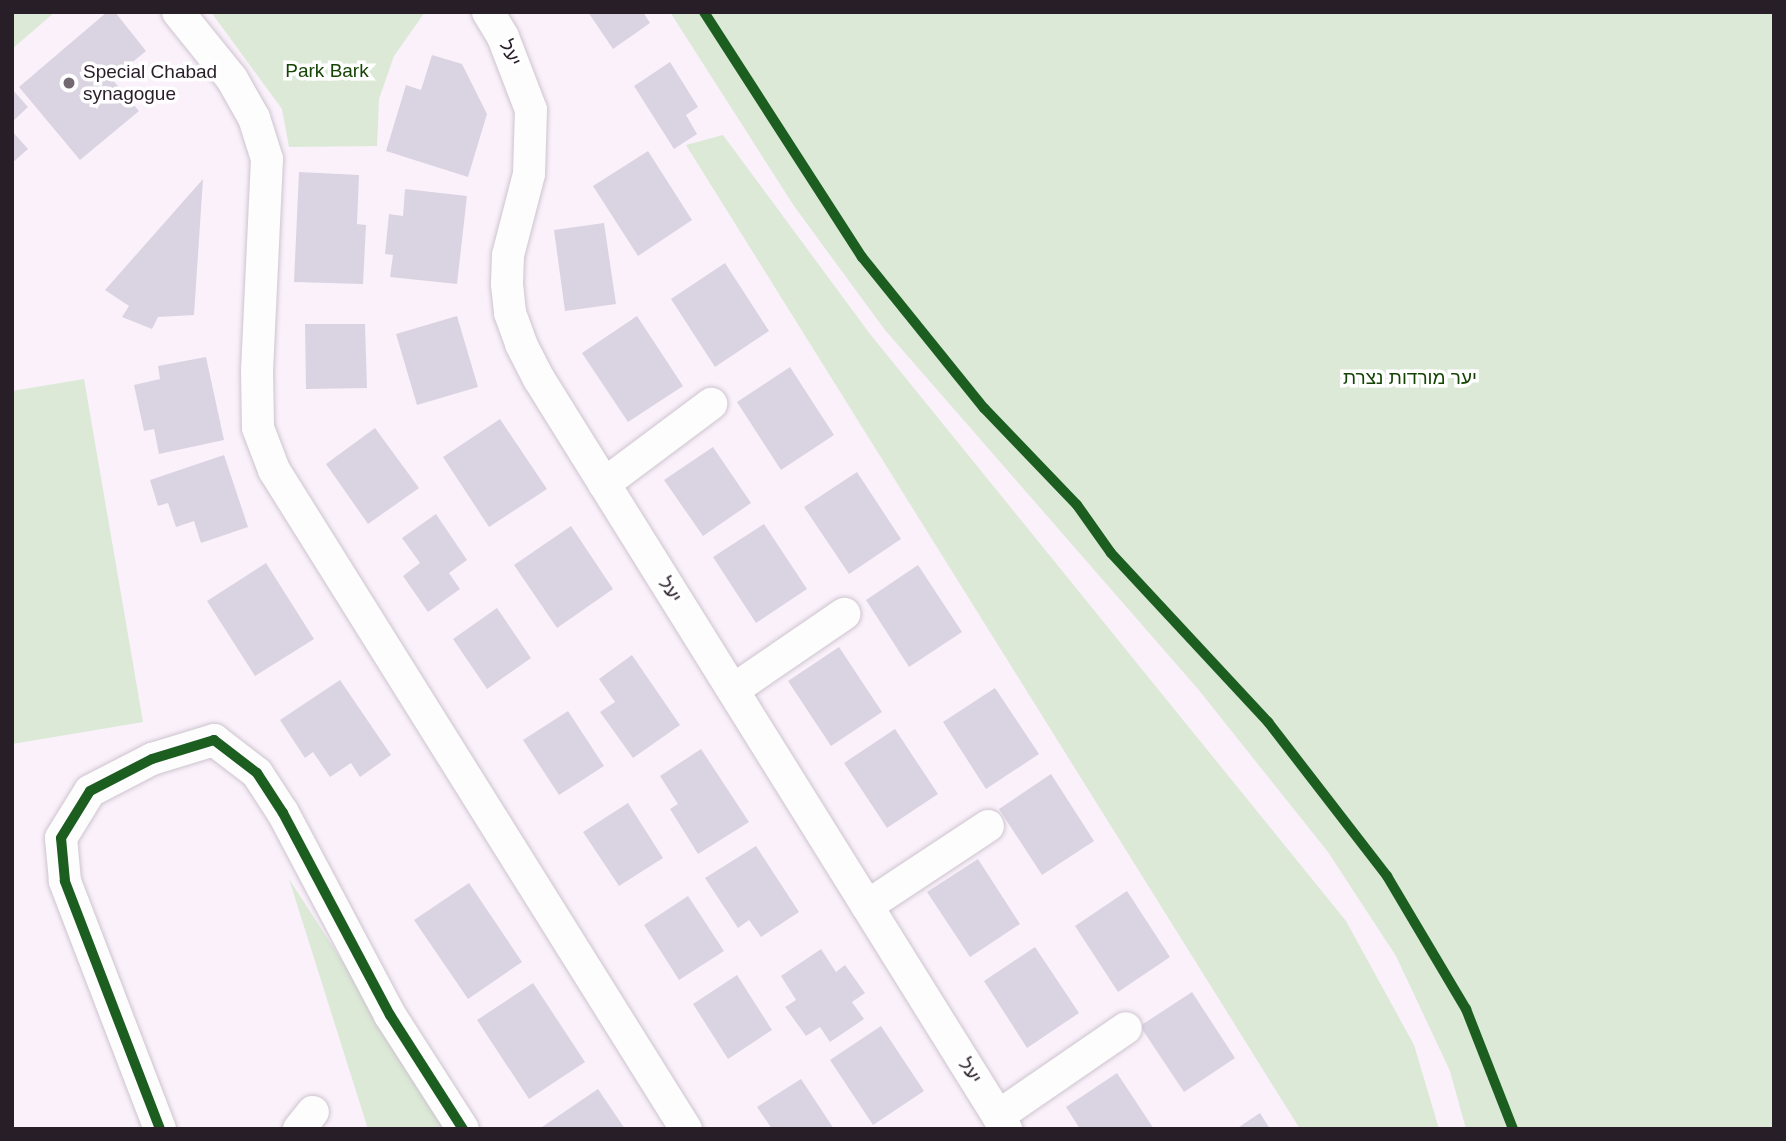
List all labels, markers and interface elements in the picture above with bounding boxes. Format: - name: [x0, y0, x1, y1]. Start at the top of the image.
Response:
- street label: יעל: [494, 36, 526, 70]
- park label: Park Bark: [285, 60, 369, 82]
- place label: Special Chabad synagogue: [83, 61, 217, 105]
- marker: Special Chabad synagogue: [61, 75, 77, 91]
- park label: יער מורדות נצרת: [1343, 367, 1477, 389]
- street label: יעל: [653, 573, 687, 607]
- street label: יעל: [953, 1054, 987, 1088]

